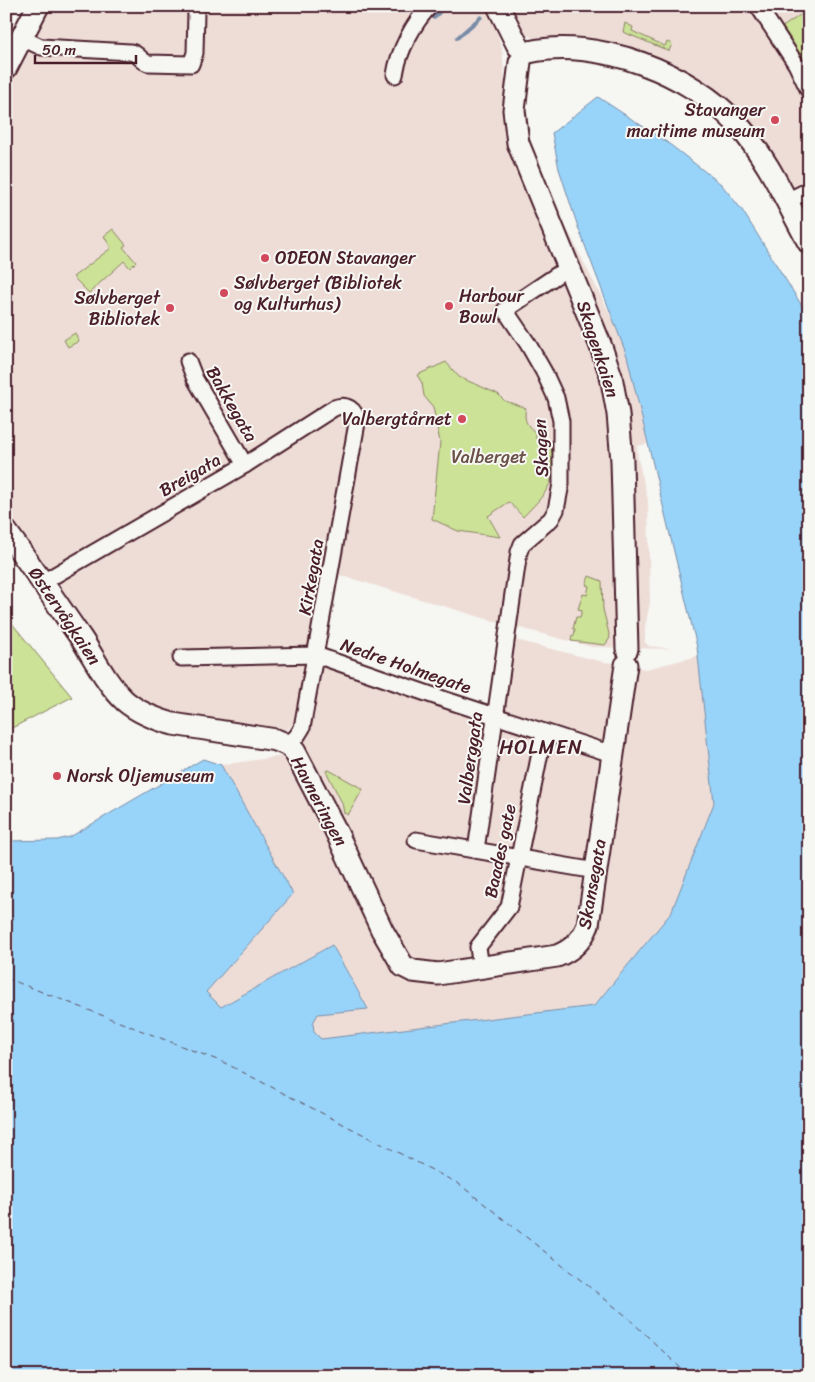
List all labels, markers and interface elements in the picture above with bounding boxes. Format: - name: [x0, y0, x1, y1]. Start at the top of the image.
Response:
- scale bar: [35, 32, 136, 64]
- text: 50 m: [42, 37, 77, 63]
- place label: Stavanger maritime museum: [627, 94, 767, 147]
- marker: Stavanger maritime museum: [769, 114, 781, 126]
- place label: ODEON Stavanger: [275, 242, 417, 274]
- marker: ODEON Stavanger: [259, 252, 271, 264]
- place label: Sølvberget (Bibliotek og Kulturhus): [234, 267, 402, 320]
- place label: Harbour Bowl: [459, 280, 526, 333]
- place label: Sølvberget Bibliotek: [74, 282, 161, 335]
- marker: Sølvberget (Bibliotek og Kulturhus): [218, 287, 230, 299]
- street label: Skagenkaien: [567, 296, 629, 402]
- marker: Harbour Bowl: [443, 300, 455, 312]
- marker: Sølvberget Bibliotek: [164, 302, 176, 314]
- street label: Bakkegata: [197, 360, 267, 448]
- place label: Valbergtårnet: [342, 403, 452, 435]
- marker: Valbergtårnet: [456, 413, 468, 425]
- street label: Skagen: [524, 418, 558, 478]
- park label: Valberget: [451, 441, 527, 473]
- street label: Breigata: [153, 444, 227, 506]
- street label: Kirkegata: [289, 536, 333, 618]
- street label: Østervågkaien: [20, 560, 110, 672]
- street label: Nedre Holmegate: [336, 629, 476, 703]
- street label: Valberggata: [448, 710, 492, 806]
- district label: HOLMEN: [499, 730, 583, 765]
- street label: Havneringen: [282, 750, 357, 853]
- place label: Norsk Oljemuseum: [67, 760, 214, 792]
- marker: Norsk Oljemuseum: [51, 770, 63, 782]
- street label: Baades gate: [474, 801, 526, 901]
- street label: Skansegata: [568, 836, 616, 932]

